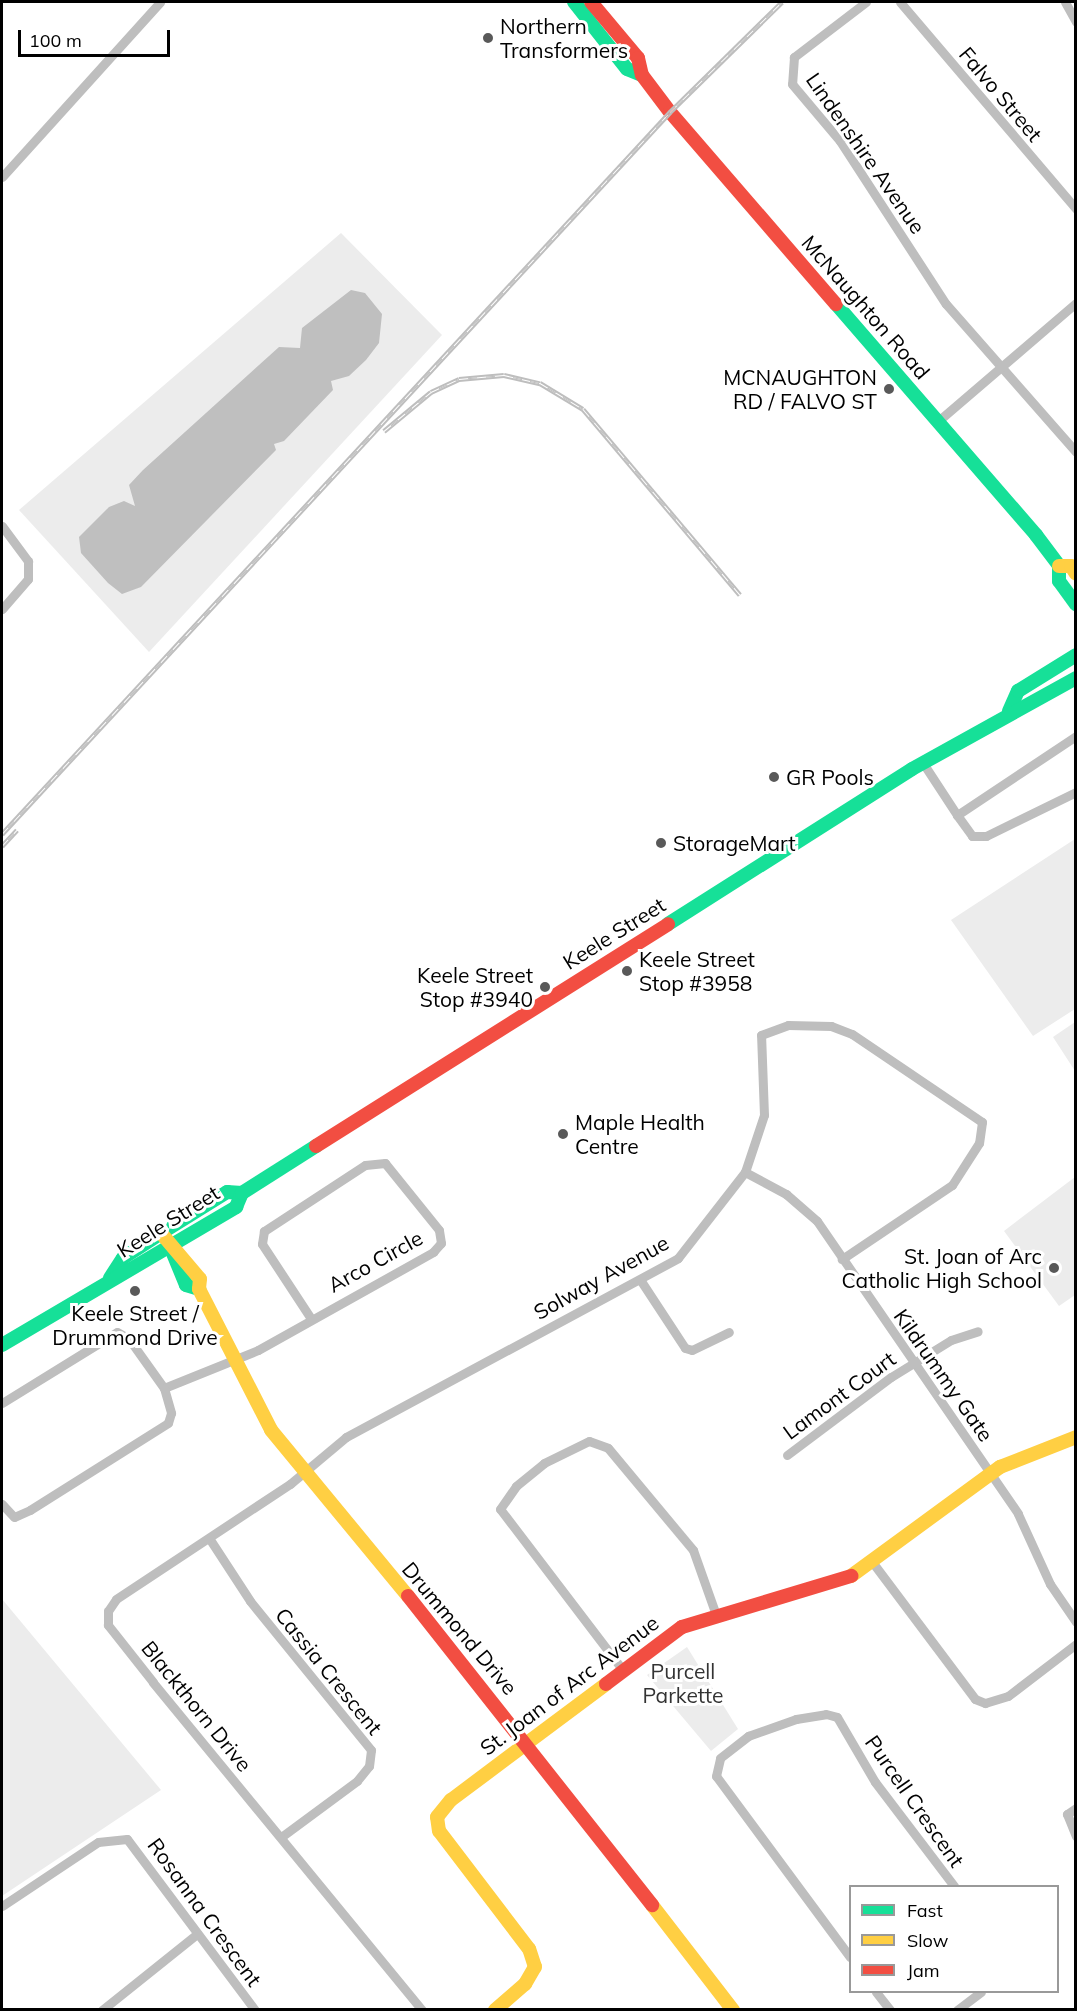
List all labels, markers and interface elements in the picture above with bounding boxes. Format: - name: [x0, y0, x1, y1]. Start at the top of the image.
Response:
- place label: Northern Transformers: [500, 13, 628, 63]
- scale bar: [21, 18, 172, 56]
- text: 100 m: [29, 29, 82, 52]
- marker: Northern Transformers: [481, 31, 495, 45]
- street label: Falvo Street: [954, 42, 1048, 146]
- street label: Lindenshire Avenue: [801, 68, 931, 238]
- street label: McNaughton Road: [797, 230, 935, 384]
- place label: MCNAUGHTON RD / FALVO ST: [723, 364, 877, 414]
- marker: MCNAUGHTON RD / FALVO ST: [882, 382, 896, 396]
- place label: GR Pools: [786, 764, 874, 790]
- marker: GR Pools: [767, 770, 781, 784]
- place label: StorageMart: [673, 830, 796, 856]
- marker: StorageMart: [654, 836, 668, 850]
- street label: Keele Street: [558, 892, 670, 974]
- place label: Keele Street Stop #3958: [639, 946, 755, 996]
- place label: Keele Street Stop #3940: [417, 962, 533, 1012]
- marker: Keele Street Stop #3958: [620, 964, 634, 978]
- marker: Keele Street Stop #3940: [538, 980, 552, 994]
- place label: Maple Health Centre: [575, 1109, 705, 1159]
- marker: Maple Health Centre: [556, 1127, 570, 1141]
- street label: Keele Street: [112, 1180, 224, 1262]
- street label: Arco Circle: [323, 1225, 427, 1297]
- street label: Solway Avenue: [529, 1230, 673, 1324]
- place label: St. Joan of Arc Catholic High School: [842, 1243, 1042, 1293]
- marker: St. Joan of Arc Catholic High School: [1047, 1261, 1061, 1275]
- marker: Keele Street / Drummond Drive: [128, 1284, 142, 1298]
- place label: Keele Street / Drummond Drive: [52, 1300, 218, 1350]
- street label: Kildrummy Gate: [889, 1304, 999, 1446]
- street label: Lamont Court: [778, 1346, 900, 1444]
- street label: Drummond Drive: [397, 1557, 523, 1699]
- street label: Cassia Crescent: [270, 1603, 388, 1739]
- street label: St. Joan of Arc Avenue: [475, 1610, 663, 1760]
- street label: Blackthorn Drive: [137, 1636, 257, 1776]
- park label: Purcell Parkette: [642, 1658, 724, 1708]
- street label: Purcell Crescent: [860, 1730, 970, 1872]
- street label: Rosanna Crescent: [143, 1833, 267, 1991]
- legend: [849, 1885, 1059, 1993]
- text: Fast: [907, 1899, 943, 1922]
- text: Slow: [907, 1929, 948, 1952]
- text: Jam: [907, 1959, 940, 1982]

